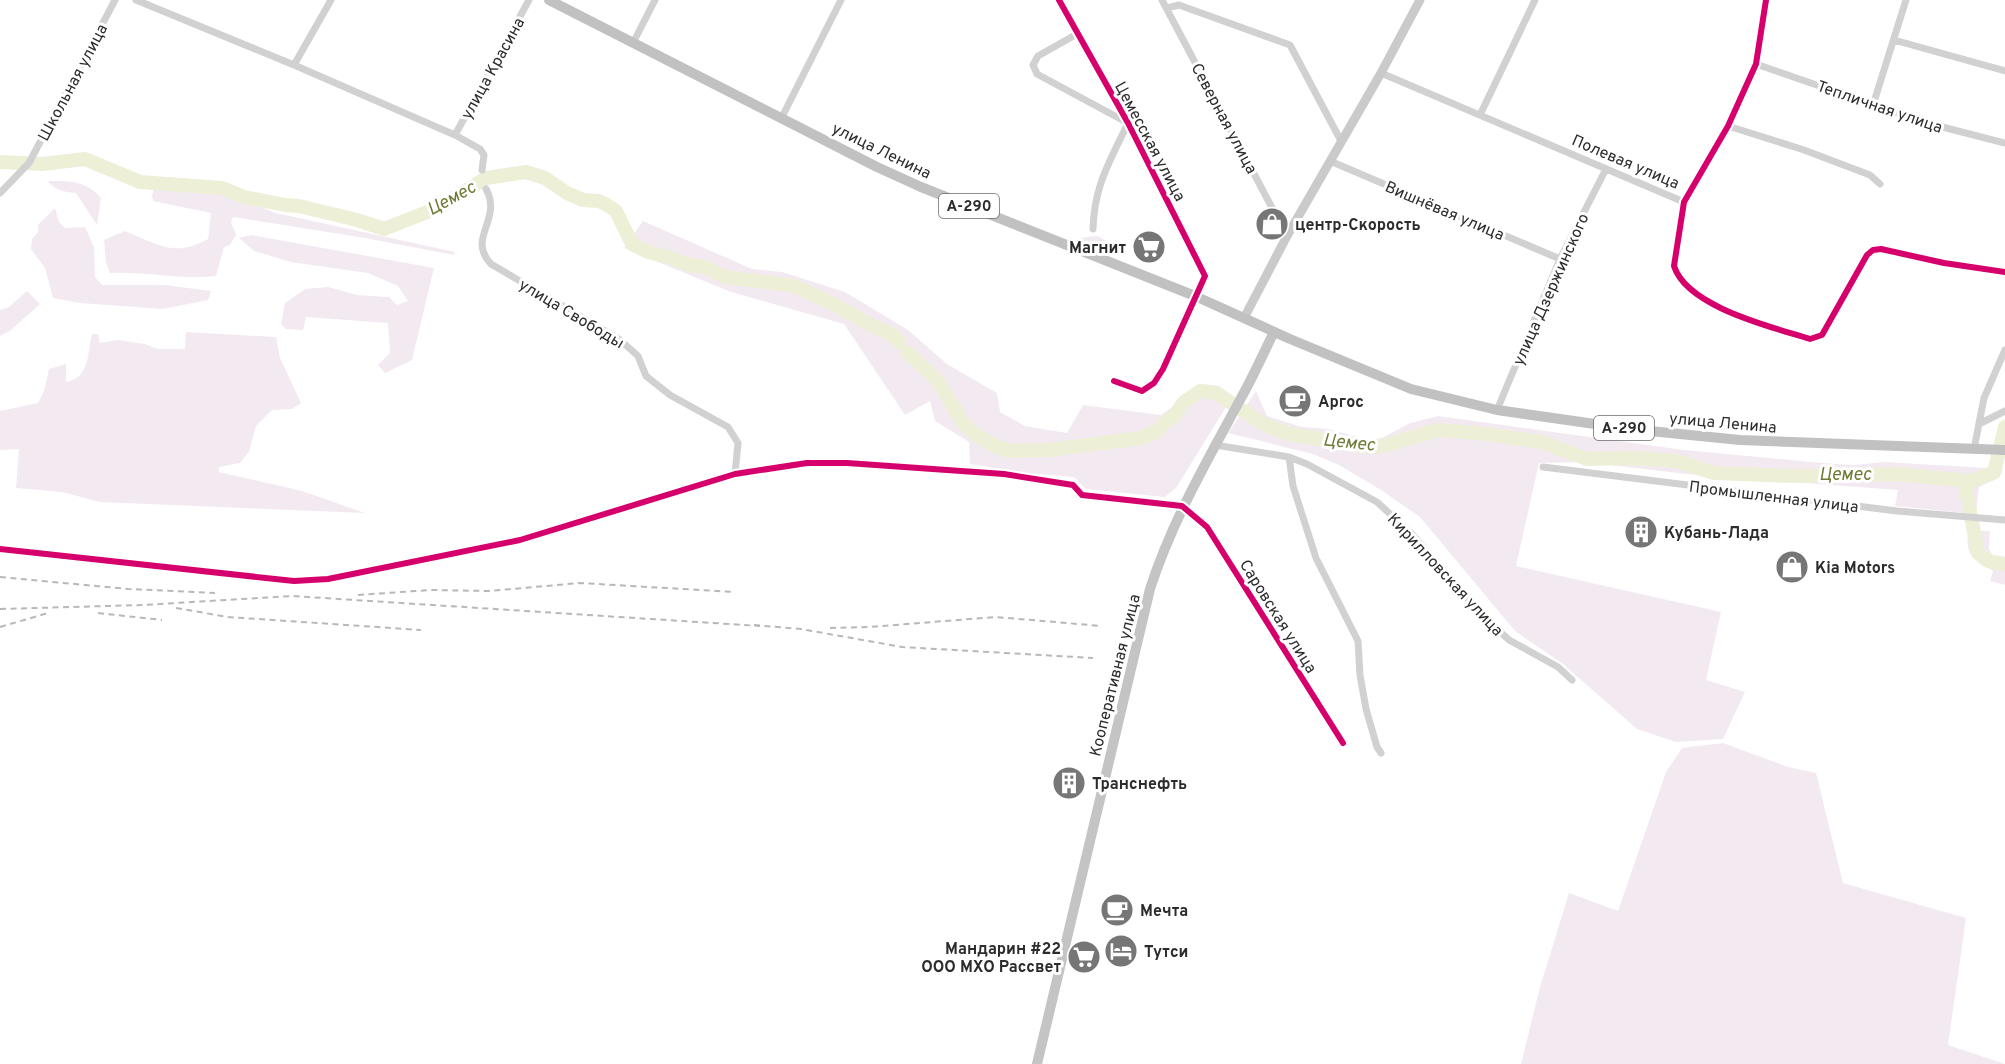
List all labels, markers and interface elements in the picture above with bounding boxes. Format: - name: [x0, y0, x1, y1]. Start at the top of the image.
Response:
- street label: улица Красина: [457, 14, 530, 123]
- street label: Школьная улица: [34, 21, 113, 145]
- street label: Северная улица: [1186, 60, 1261, 178]
- street label: Тепличная улица: [1814, 77, 1945, 139]
- street label: Цемесская улица: [1109, 79, 1189, 205]
- street label: улица Ленина: [828, 119, 934, 184]
- street label: Полевая улица: [1568, 131, 1682, 194]
- water label: Цемес: [423, 176, 480, 222]
- street label: Вишнёвая улица: [1382, 178, 1507, 246]
- road number: А-290: [939, 194, 999, 218]
- shop icon: центр-Скорость: [1254, 206, 1290, 242]
- street label: улица Дзержинского: [1509, 211, 1594, 369]
- place label: центр-Скорость: [1295, 216, 1421, 236]
- supermarket icon: Магнит: [1131, 229, 1167, 265]
- place label: Магнит: [1069, 239, 1126, 259]
- street label: улица Свободы: [515, 275, 627, 354]
- cafe icon: Аргос: [1277, 383, 1313, 419]
- place label: Аргос: [1318, 393, 1364, 413]
- street label: улица Ленина: [1668, 409, 1777, 439]
- road number: А-290: [1594, 416, 1654, 440]
- water label: Цемес: [1322, 429, 1376, 458]
- water label: Цемес: [1819, 464, 1871, 487]
- street label: Промышленная улица: [1688, 478, 1860, 518]
- street label: Кирилловская улица: [1382, 510, 1507, 641]
- building icon: Кубань-Лада: [1623, 514, 1659, 550]
- place label: Кубань-Лада: [1664, 524, 1769, 544]
- shop icon: Kia Motors: [1774, 549, 1810, 585]
- street label: Саровская улица: [1234, 556, 1320, 678]
- place label: Kia Motors: [1815, 559, 1895, 579]
- street label: Кооперативная улица: [1086, 592, 1146, 759]
- building icon: Транснефть: [1051, 765, 1087, 801]
- place label: Транснефть: [1092, 775, 1187, 795]
- cafe icon: Мечта: [1099, 892, 1135, 928]
- place label: Мечта: [1140, 902, 1188, 922]
- hotel icon: Тутси: [1103, 933, 1139, 969]
- supermarket icon: Мандарин #22 ООО МХО Рассвет: [1066, 939, 1102, 975]
- place label: Мандарин #22 ООО МХО Рассвет: [921, 940, 1061, 978]
- place label: Тутси: [1144, 943, 1188, 963]

